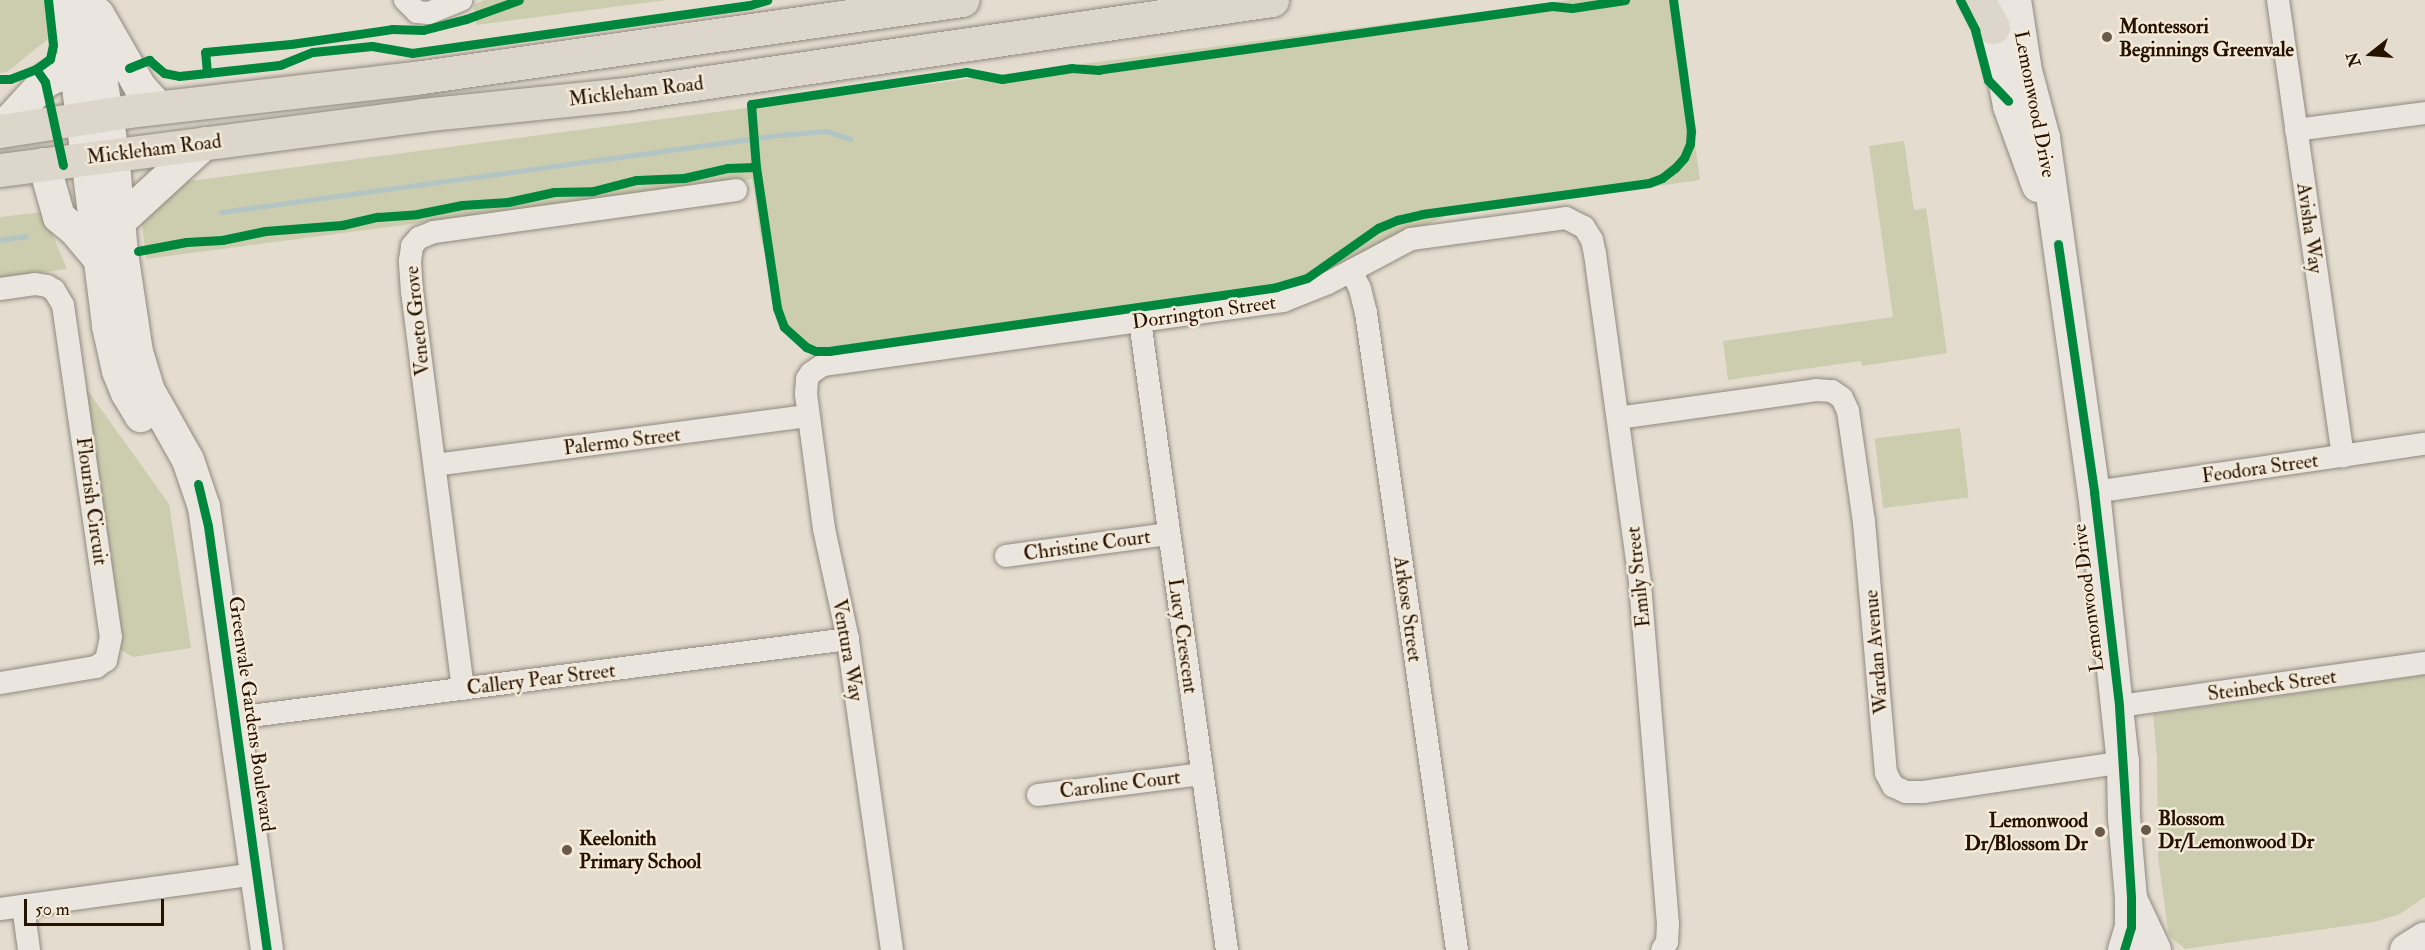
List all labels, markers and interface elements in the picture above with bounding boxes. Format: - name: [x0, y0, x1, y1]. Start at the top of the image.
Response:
- place label: Montessori Beginnings Greenvale: [2119, 14, 2294, 61]
- north arrow: [2341, 24, 2401, 84]
- street label: Lemonwood Drive: [2009, 28, 2061, 180]
- marker: Montessori Beginnings Greenvale: [2100, 30, 2114, 44]
- text: N: [2342, 49, 2365, 69]
- street label: Mickleham Road: [567, 71, 705, 111]
- street label: Mickleham Road: [85, 129, 223, 169]
- street label: Avisha Way: [2292, 181, 2328, 275]
- street label: Veneto Grove: [399, 265, 435, 377]
- street label: Dorrington Street: [1131, 290, 1277, 334]
- street label: Palermo Street: [562, 422, 682, 460]
- street label: Flourish Circuit: [71, 435, 113, 567]
- street label: Feodora Street: [2200, 448, 2320, 488]
- street label: Lemonwood Drive: [2067, 522, 2109, 674]
- street label: Christine Court: [1022, 524, 1152, 566]
- street label: Emily Street: [1621, 525, 1655, 629]
- street label: Arkose Street: [1389, 555, 1427, 663]
- street label: Lucy Crescent: [1163, 577, 1203, 695]
- street label: Wardan Avenue: [1859, 589, 1893, 715]
- street label: Greenvale Gardens Boulevard: [224, 595, 280, 833]
- street label: Ventura Way: [827, 597, 869, 703]
- street label: Callery Pear Street: [465, 658, 617, 700]
- street label: Steinbeck Street: [2206, 664, 2338, 706]
- street label: Caroline Court: [1058, 765, 1182, 803]
- place label: Blossom Dr/Lemonwood Dr: [2158, 807, 2314, 854]
- place label: Lemonwood Dr/Blossom Dr: [1965, 808, 2088, 855]
- marker: Blossom Dr/Lemonwood Dr: [2139, 823, 2153, 837]
- marker: Lemonwood Dr/Blossom Dr: [2093, 825, 2107, 839]
- place label: Keelonith Primary School: [579, 826, 701, 873]
- marker: Keelonith Primary School: [560, 843, 574, 857]
- scale bar: [27, 887, 166, 925]
- text: 50 m: [35, 898, 70, 921]

